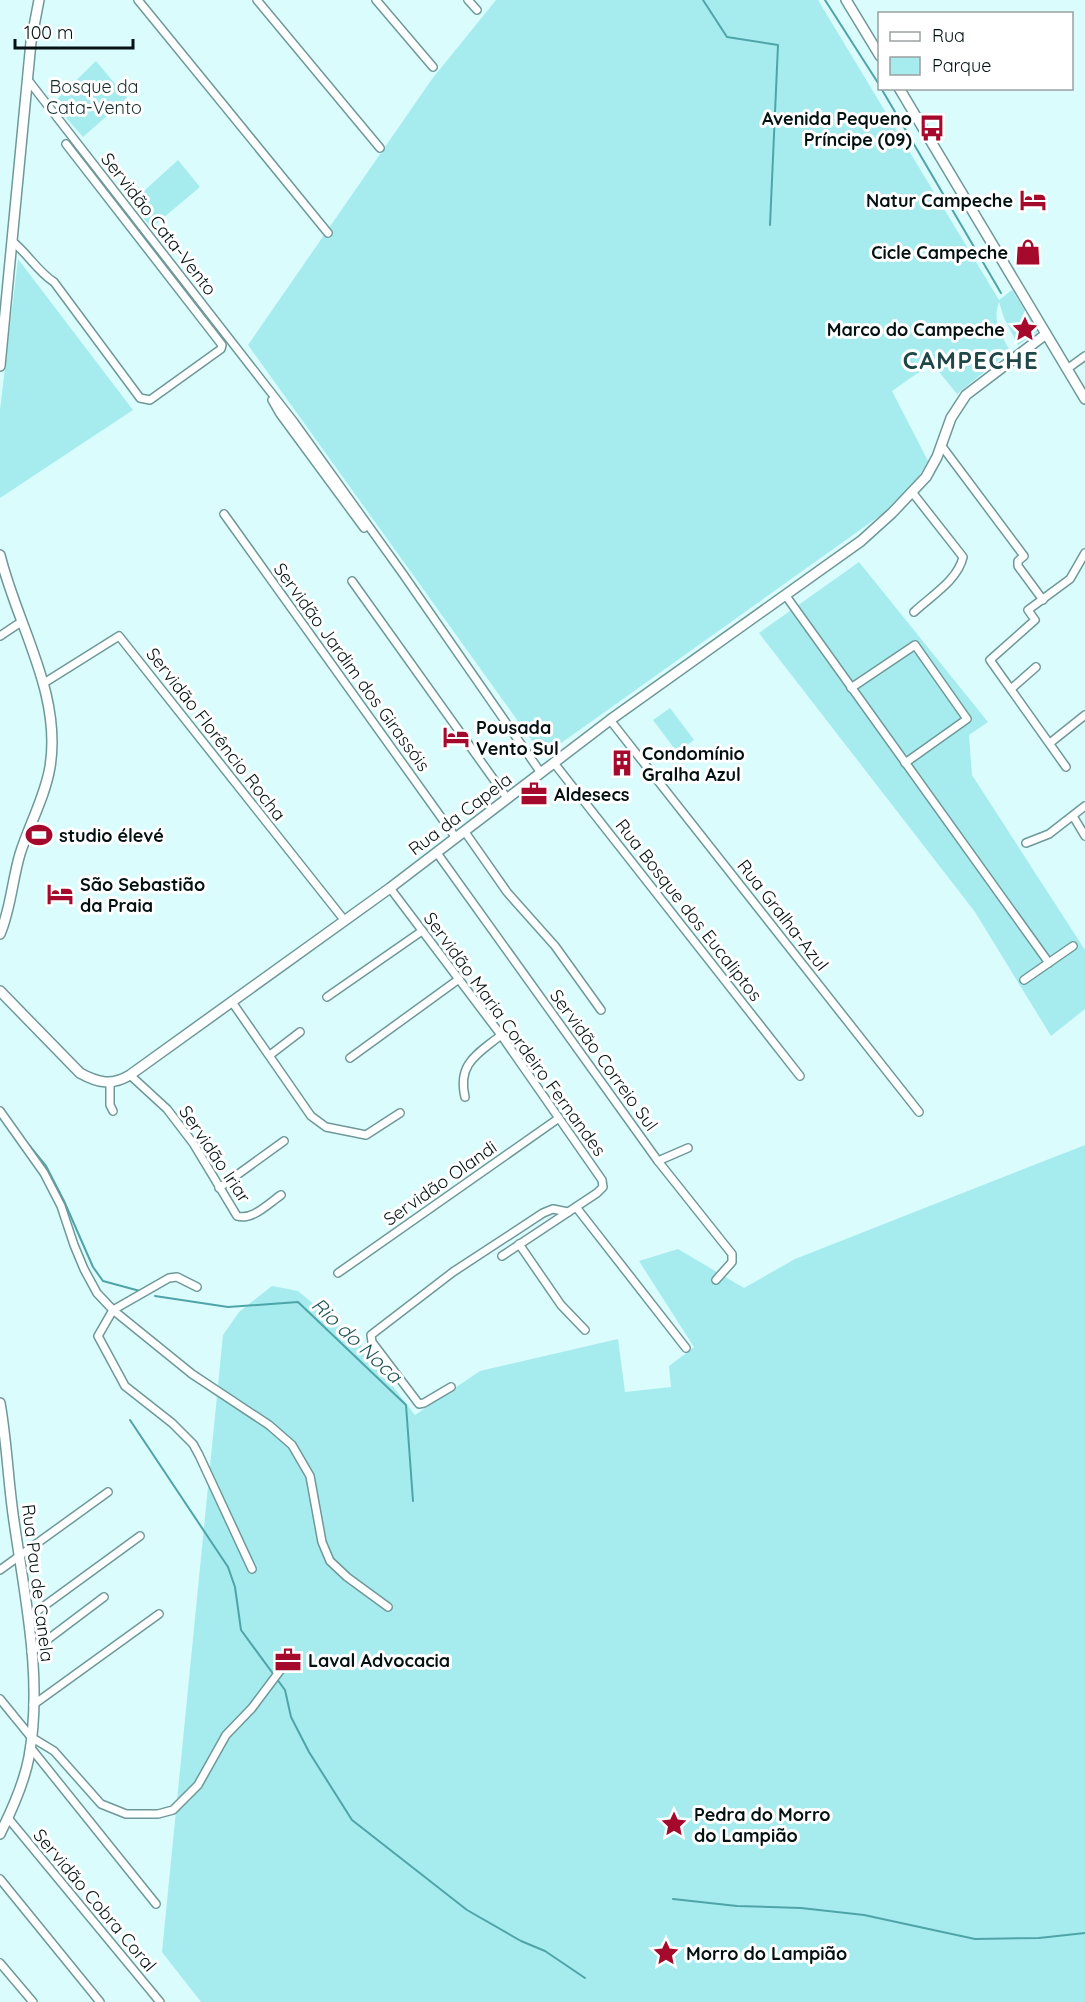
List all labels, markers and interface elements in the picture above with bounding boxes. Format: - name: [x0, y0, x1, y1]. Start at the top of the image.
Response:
- scale bar: [15, 12, 134, 50]
- legend: [878, 12, 1073, 90]
- text: 100 m: [24, 21, 73, 44]
- text: Rua: [932, 24, 965, 47]
- text: Parque: [932, 54, 991, 77]
- park label: Bosque da Cata-Vento: [46, 75, 142, 119]
- place label: Avenida Pequeno Príncipe (09): [762, 107, 912, 151]
- bus stop icon: Avenida Pequeno Príncipe (09): [917, 113, 947, 143]
- street label: Servidão Cata-Vento: [96, 148, 222, 300]
- hotel icon: Natur Campeche: [1018, 185, 1048, 215]
- place label: Natur Campeche: [866, 189, 1013, 212]
- shop icon: Cicle Campeche: [1013, 237, 1043, 267]
- place label: Cicle Campeche: [871, 241, 1008, 264]
- place icon: Marco do Campeche: [1010, 314, 1040, 344]
- place label: Marco do Campeche: [827, 318, 1005, 341]
- district label: CAMPECHE: [903, 345, 1039, 375]
- street label: Servidão Jardim dos Girassóis: [269, 558, 435, 776]
- street label: Servidão Florêncio Rocha: [141, 643, 291, 825]
- place label: Pousada Vento Sul: [476, 716, 559, 760]
- hotel icon: Pousada Vento Sul: [441, 722, 471, 752]
- place label: Condomínio Gralha Azul: [642, 742, 745, 786]
- building icon: Condomínio Gralha Azul: [607, 748, 637, 778]
- street label: Rua da Capela: [404, 768, 516, 860]
- office icon: Aldesecs: [519, 779, 549, 809]
- place label: Aldesecs: [554, 783, 630, 806]
- street label: Rua Bosque dos Eucaliptos: [611, 814, 767, 1006]
- sports icon: studio élevé: [24, 820, 54, 850]
- place label: studio élevé: [59, 824, 164, 847]
- street label: Rua Gralha-Azul: [732, 855, 834, 975]
- place label: São Sebastião da Praia: [80, 873, 205, 917]
- hotel icon: São Sebastião da Praia: [45, 879, 75, 909]
- street label: Servidão Maria Cordeiro Fernandes: [419, 907, 611, 1161]
- street label: Servidão Correio Sul: [545, 985, 663, 1135]
- street label: Servidão Iriar: [174, 1101, 256, 1207]
- street label: Servidão Olandi: [379, 1135, 501, 1231]
- water label: Rio do Noca: [307, 1292, 409, 1389]
- street label: Rua Pau de Canela: [17, 1503, 59, 1663]
- office icon: Laval Advocacia: [273, 1645, 303, 1675]
- place label: Laval Advocacia: [308, 1649, 450, 1672]
- place label: Pedra do Morro do Lampião: [694, 1803, 831, 1847]
- place icon: Pedra do Morro do Lampião: [659, 1809, 689, 1839]
- street label: Servidão Cobra Coral: [28, 1824, 162, 1976]
- place icon: Morro do Lampião: [651, 1938, 681, 1968]
- place label: Morro do Lampião: [686, 1942, 847, 1965]

